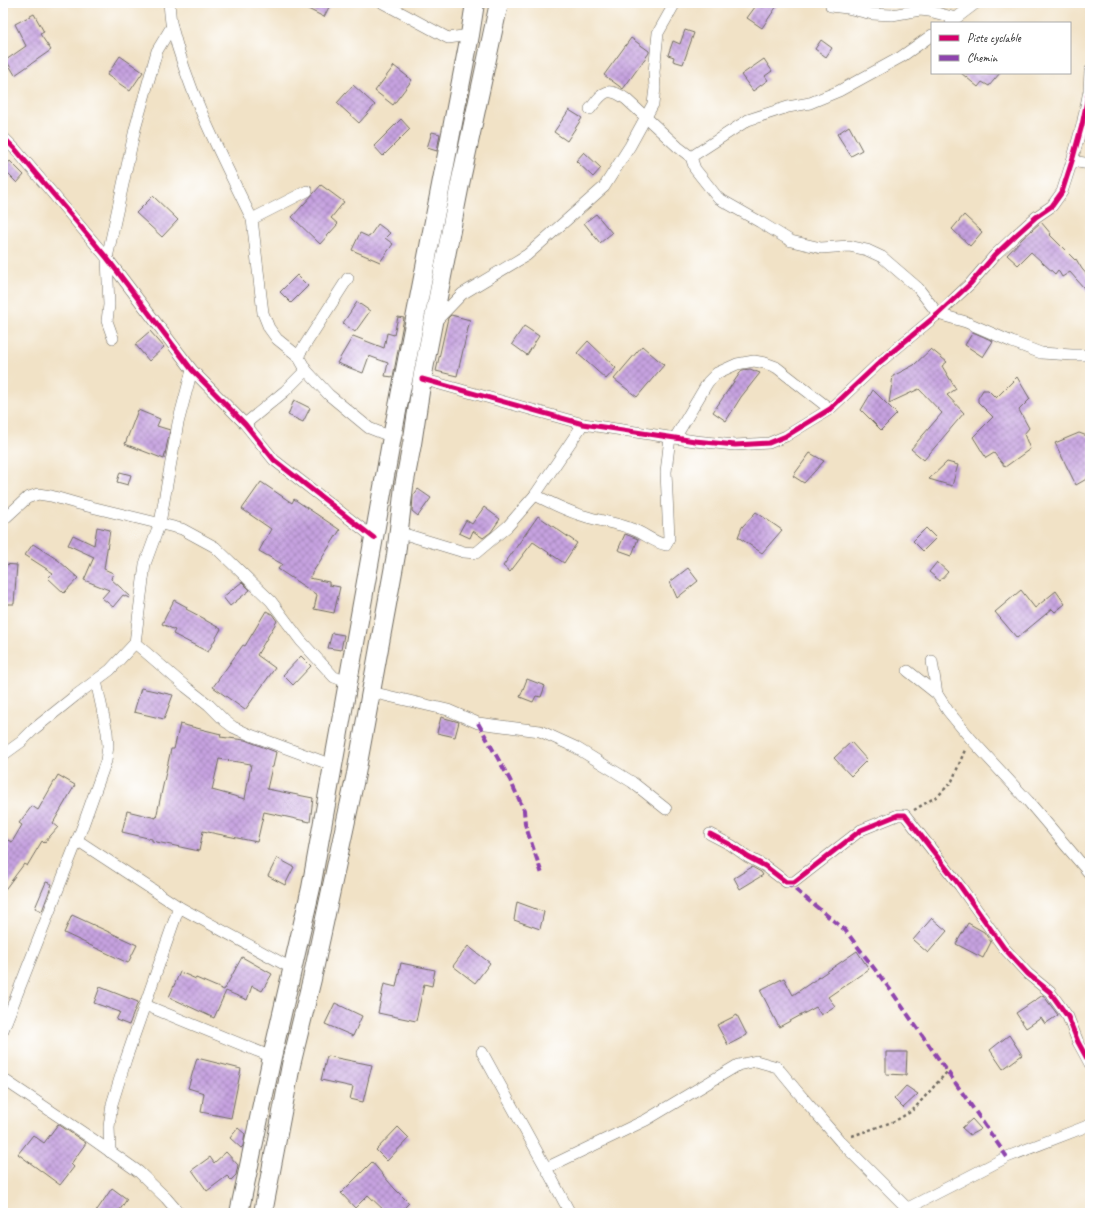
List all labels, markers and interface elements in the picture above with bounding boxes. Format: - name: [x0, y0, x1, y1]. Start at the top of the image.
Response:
- legend: [931, 22, 1071, 74]
- text: Piste cyclable: [967, 30, 1022, 46]
- text: Chemin: [967, 50, 998, 66]

